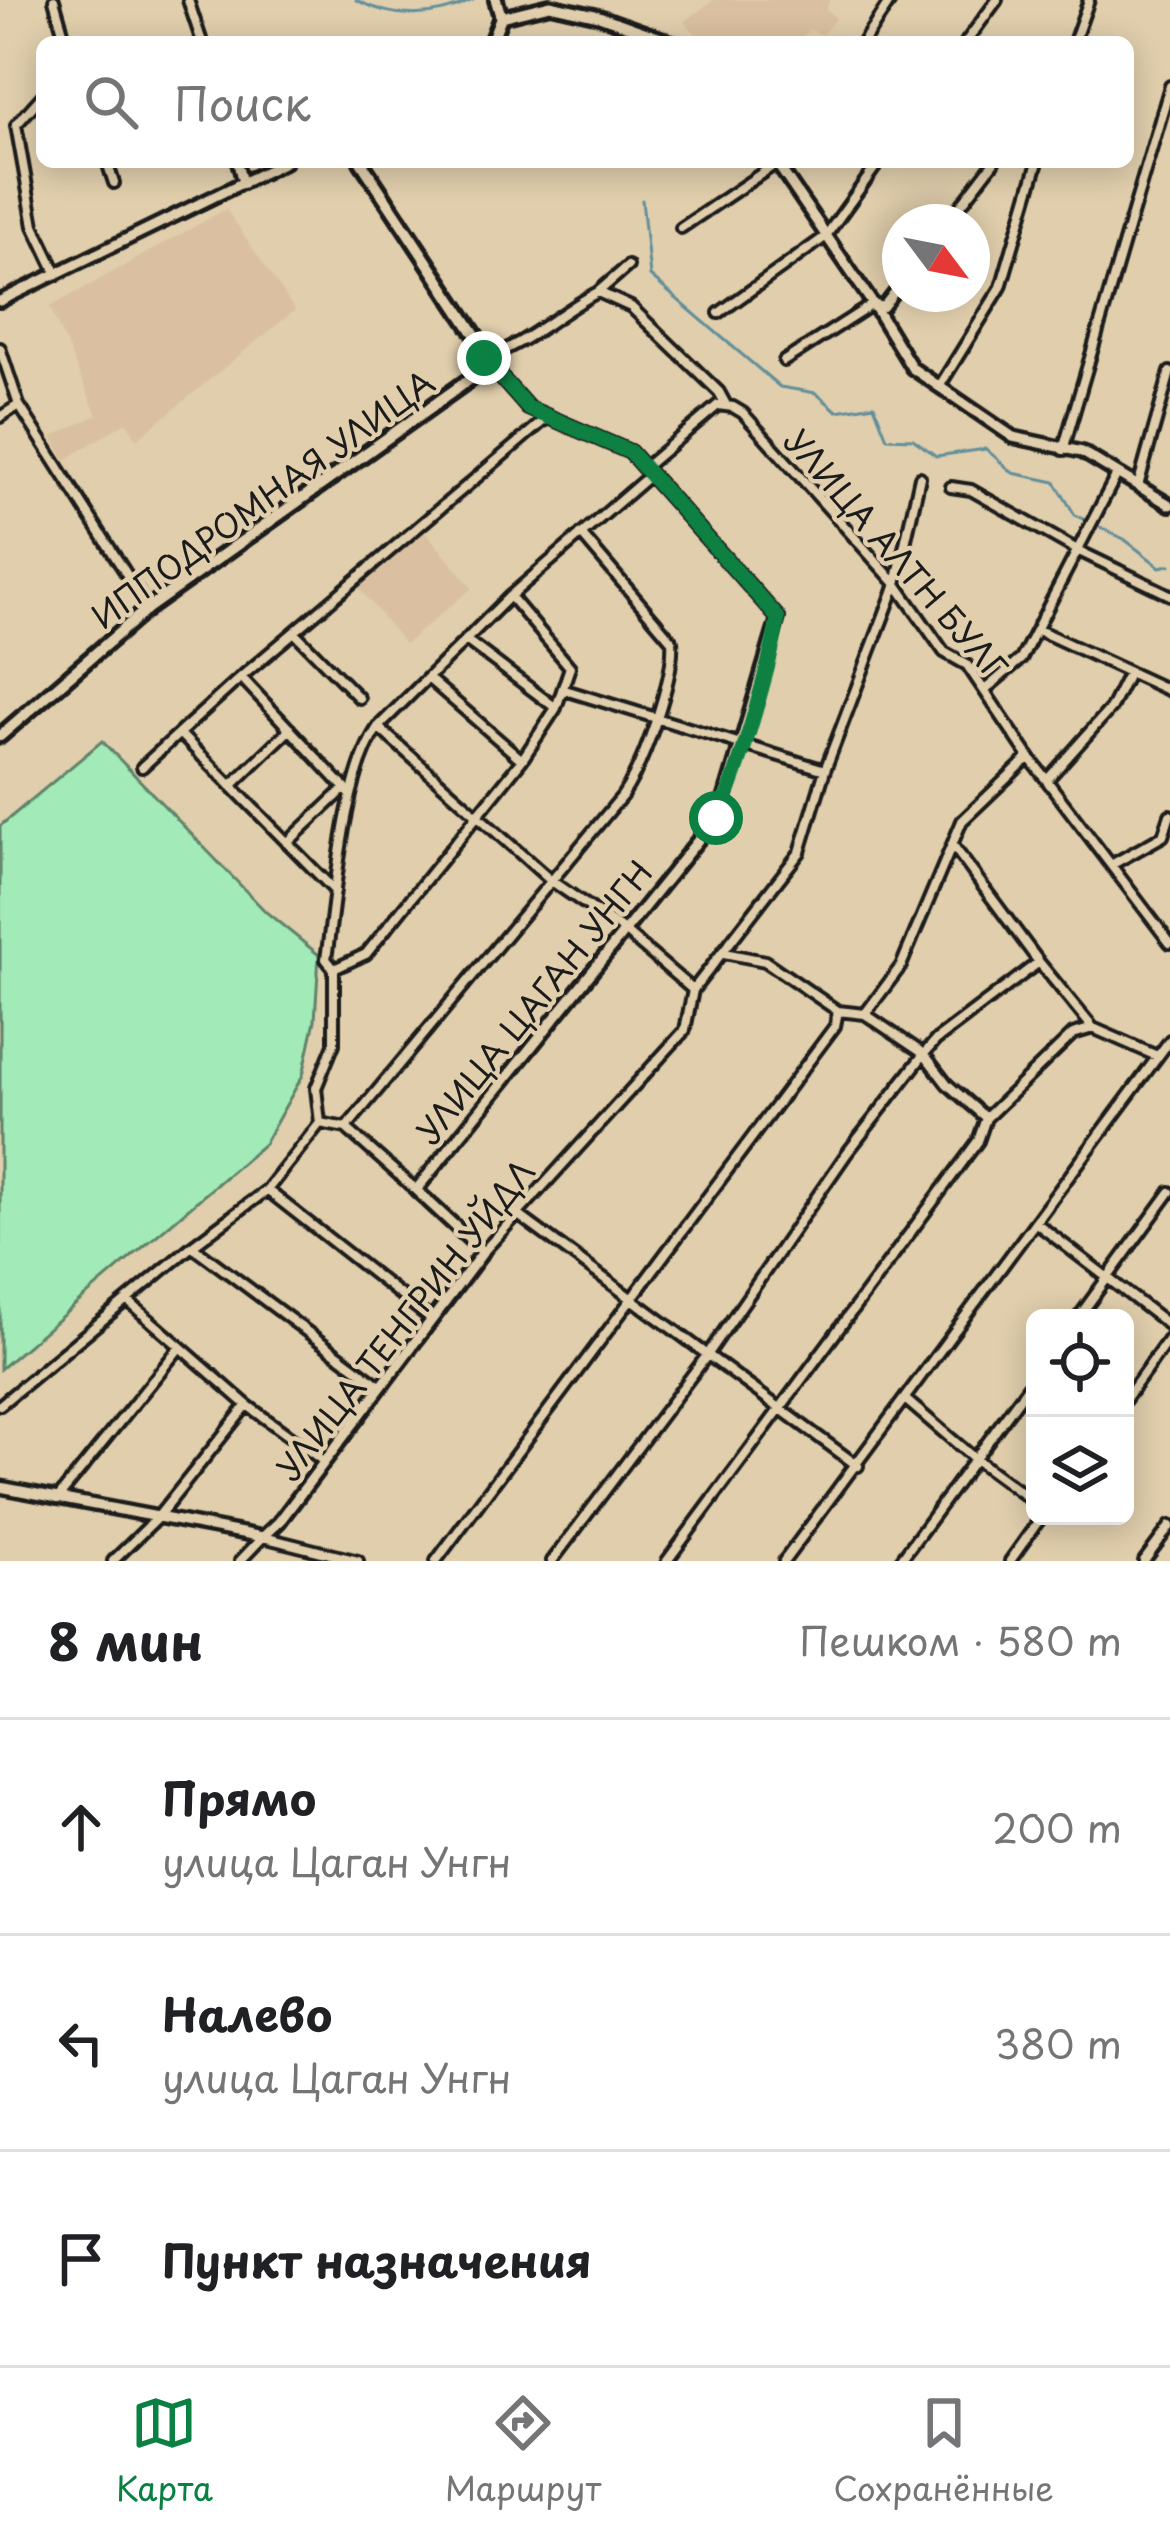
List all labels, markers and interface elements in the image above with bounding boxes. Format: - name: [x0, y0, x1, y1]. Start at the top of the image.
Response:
- search box: [36, 36, 1134, 168]
- text: Поиск: [174, 68, 311, 136]
- icon: search: [78, 69, 144, 135]
- north arrow: [882, 204, 990, 312]
- route end: [457, 331, 511, 385]
- street label: ИППОДРОМНАЯ УЛИЦА: [80, 356, 444, 640]
- street label: УЛИЦА АЛТН БУЛГ: [774, 417, 1020, 689]
- route start: [689, 791, 743, 845]
- street label: УЛИЦА ЦАГАН УНГН: [403, 848, 663, 1154]
- street label: УЛИЦА ТЕНГРИН УЙДЛ: [263, 1148, 545, 1490]
- map controls: [1026, 1309, 1134, 1525]
- button: locate: [1026, 1309, 1134, 1417]
- button: layers: [1026, 1417, 1134, 1525]
- text: 8 мин: [48, 1601, 203, 1678]
- text: Пешком · 580 m: [799, 1610, 1122, 1669]
- text: Прямо: [162, 1763, 316, 1831]
- icon: ahead: [48, 1794, 114, 1860]
- text: 200 m: [992, 1797, 1122, 1856]
- text: улица Цаган Унгн: [162, 1831, 511, 1890]
- text: Налево: [162, 1979, 332, 2047]
- icon: left: [48, 2010, 114, 2076]
- text: 380 m: [994, 2013, 1122, 2072]
- text: улица Цаган Унгн: [162, 2047, 511, 2106]
- text: Пункт назначения: [162, 2225, 592, 2293]
- icon: arrive: [48, 2226, 114, 2292]
- tab: Карта: [116, 2390, 213, 2512]
- tab: Маршрут: [445, 2390, 601, 2512]
- tab: Сохранённые: [833, 2390, 1054, 2512]

